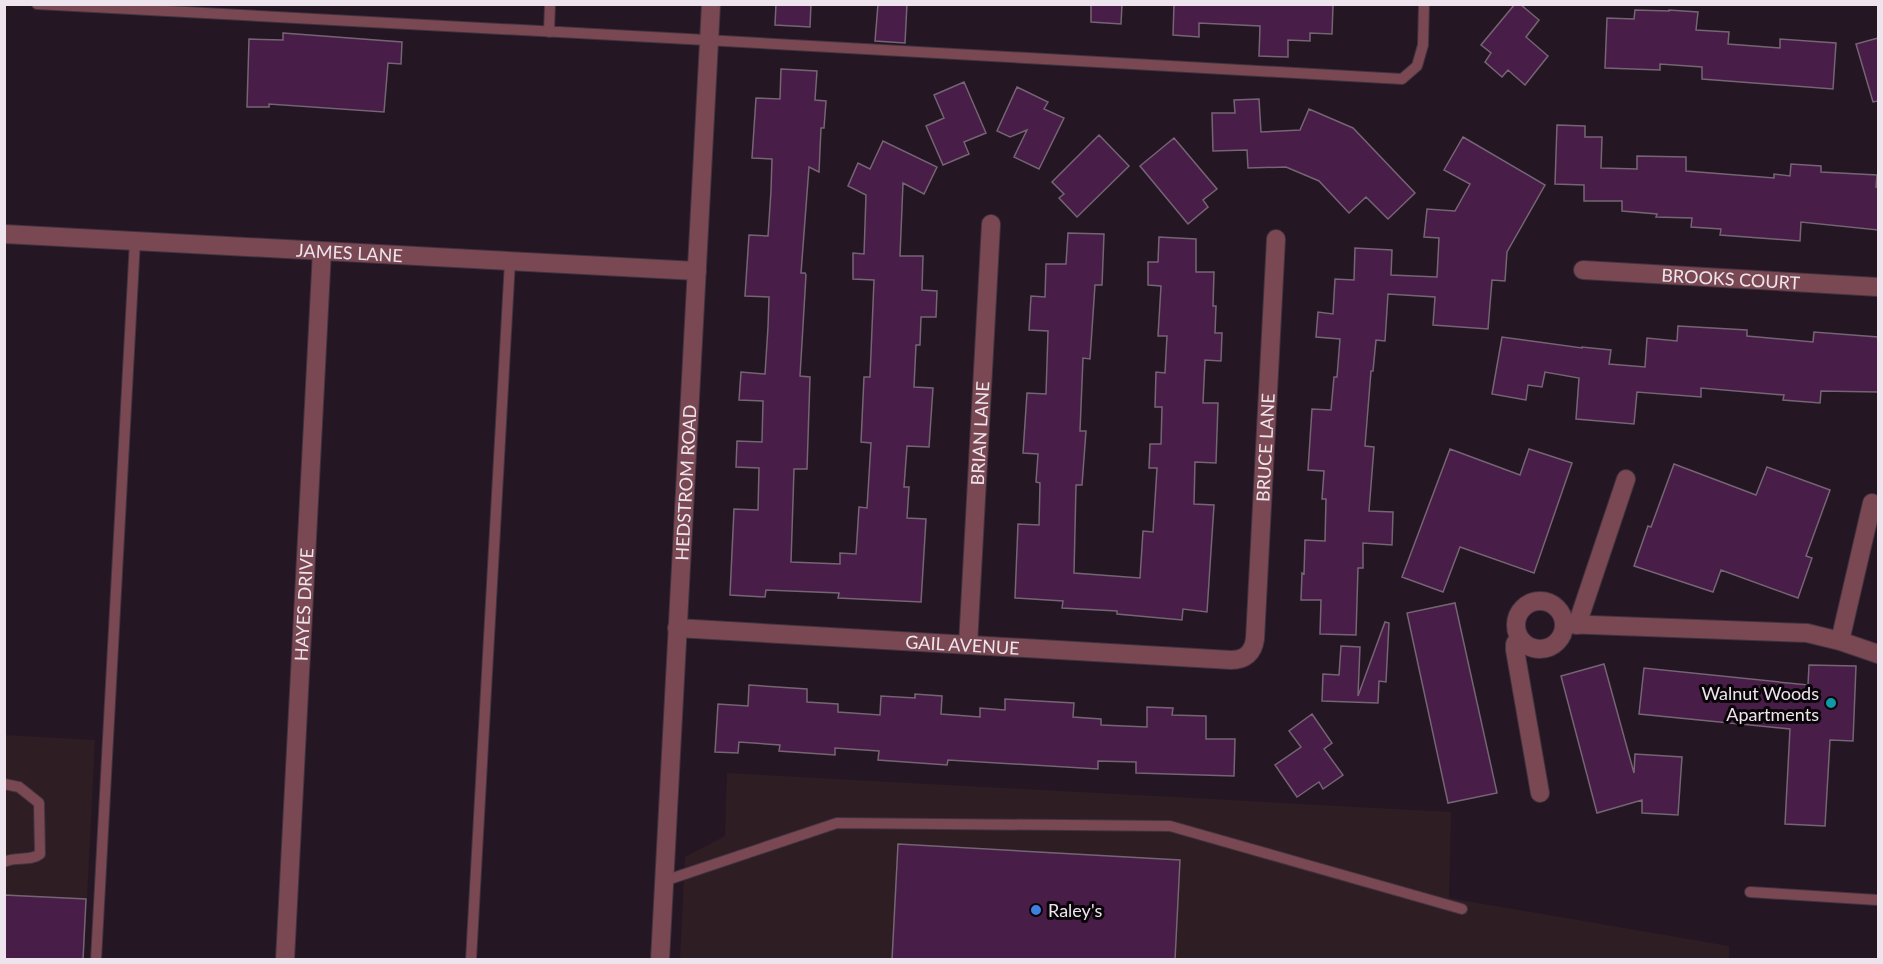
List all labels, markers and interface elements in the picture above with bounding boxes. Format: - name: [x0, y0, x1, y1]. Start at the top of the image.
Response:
- street label: JAMES LANE: [296, 239, 403, 266]
- street label: BROOKS COURT: [1661, 264, 1801, 294]
- street label: BRIAN LANE: [966, 381, 993, 486]
- street label: BRUCE LANE: [1251, 393, 1279, 502]
- street label: HEDSTROM ROAD: [670, 404, 701, 561]
- street label: HAYES DRIVE: [290, 547, 317, 662]
- street label: GAIL AVENUE: [905, 630, 1020, 659]
- place label: Walnut Woods Apartments: [1701, 682, 1819, 725]
- marker: Walnut Woods Apartments: [1824, 696, 1838, 710]
- place label: Raley's: [1048, 899, 1102, 921]
- marker: Raley's: [1029, 903, 1043, 917]

